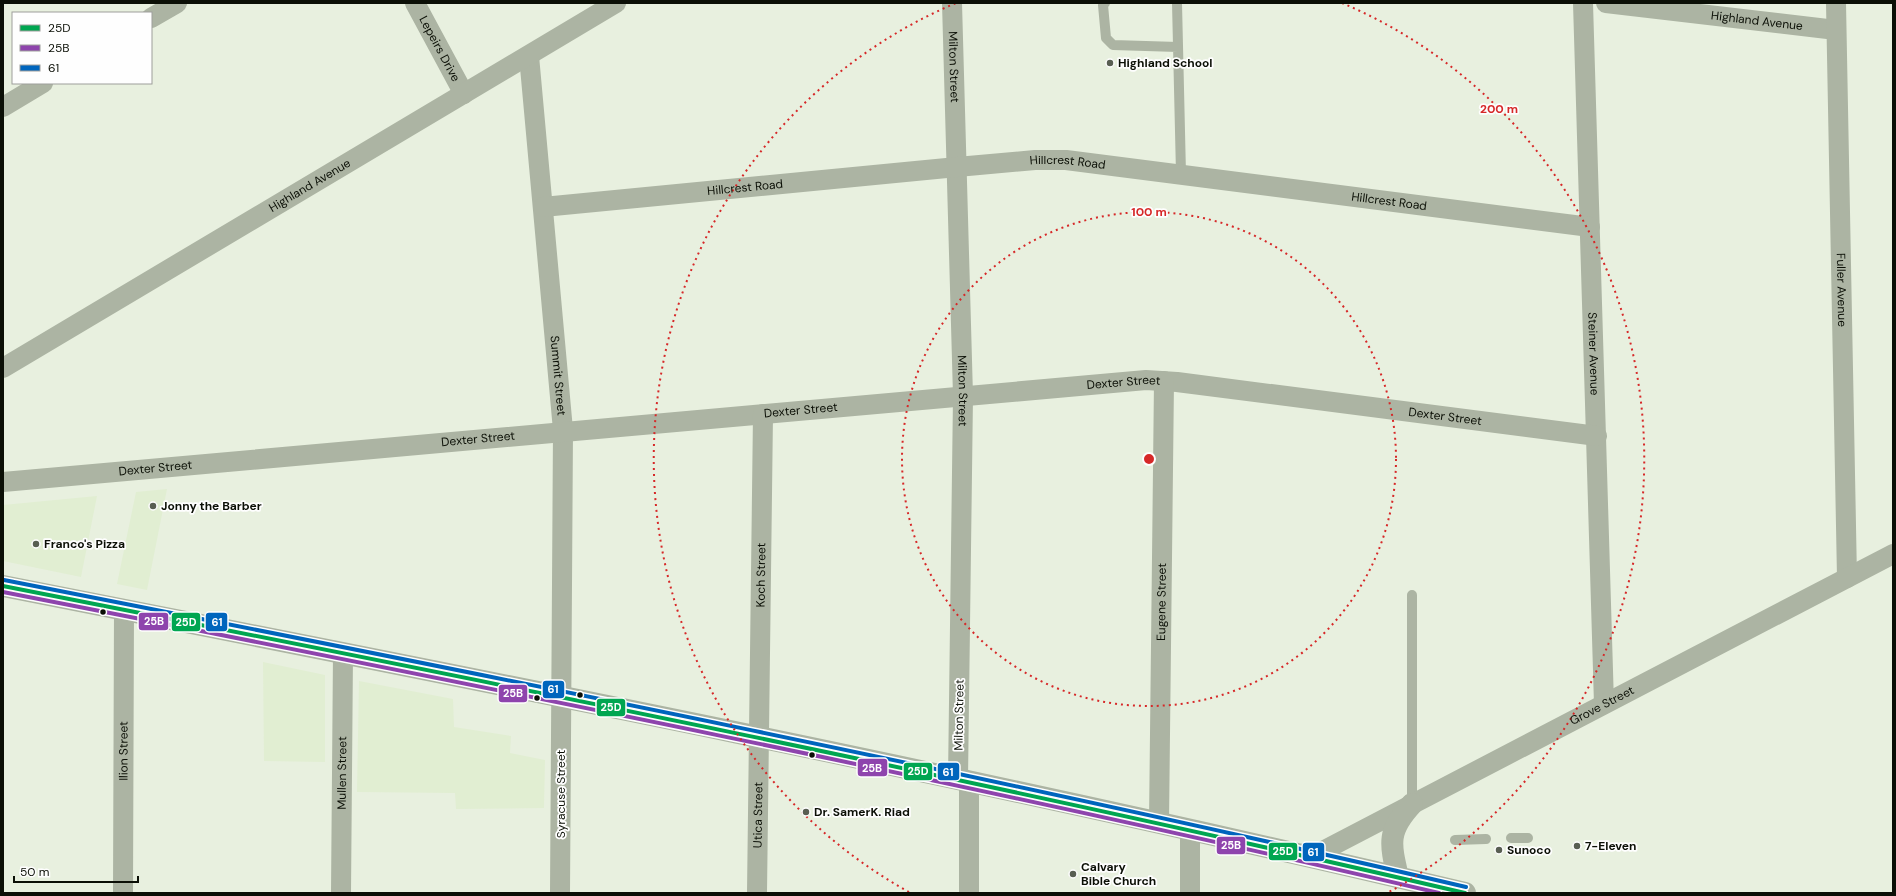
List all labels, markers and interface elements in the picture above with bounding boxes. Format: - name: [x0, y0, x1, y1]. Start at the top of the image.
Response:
- street label: Highland Avenue: [1710, 7, 1804, 34]
- legend: [12, 12, 152, 84]
- street label: Lepeirs Drive: [415, 13, 464, 85]
- text: 25D: [48, 20, 71, 36]
- street label: Milton Street: [945, 31, 963, 103]
- text: 25B: [48, 40, 69, 56]
- place label: Highland School: [1118, 55, 1213, 71]
- marker: Highland School: [1105, 58, 1115, 68]
- text: 61: [48, 60, 59, 76]
- text: 200 m: [1480, 101, 1518, 117]
- street label: Hillcrest Road: [1029, 152, 1106, 173]
- street label: Highland Avenue: [266, 155, 354, 216]
- street label: Hillcrest Road: [706, 176, 784, 199]
- street label: Hillcrest Road: [1350, 189, 1428, 214]
- text: 100 m: [1131, 204, 1167, 220]
- street label: Fuller Avenue: [1833, 253, 1850, 327]
- street label: Steiner Avenue: [1584, 312, 1603, 396]
- street label: Summit Street: [546, 335, 570, 417]
- street label: Milton Street: [954, 355, 971, 427]
- street label: Dexter Street: [1086, 372, 1161, 393]
- street label: Dexter Street: [763, 399, 839, 421]
- street label: Dexter Street: [1408, 404, 1483, 429]
- street label: Dexter Street: [441, 428, 516, 450]
- centre of rings: [1142, 452, 1156, 466]
- street label: Dexter Street: [118, 457, 193, 479]
- place label: Jonny the Barber: [161, 498, 262, 514]
- marker: Jonny the Barber: [148, 501, 158, 511]
- place label: Franco's Pizza: [44, 536, 125, 552]
- marker: Franco's Pizza: [31, 539, 41, 549]
- street label: Koch Street: [753, 542, 769, 608]
- street label: Eugene Street: [1153, 563, 1170, 641]
- unlabelled marker: [98, 607, 108, 617]
- line badge: 25B: [138, 612, 169, 631]
- line badge: 25D: [171, 612, 201, 632]
- line badge: 61: [205, 612, 228, 632]
- text: 25B: [144, 614, 164, 628]
- text: 25D: [176, 615, 197, 629]
- text: 61: [212, 615, 222, 629]
- street label: Milton Street: [950, 679, 968, 751]
- line badge: 61: [542, 680, 565, 699]
- text: 61: [548, 682, 558, 696]
- street label: Grove Street: [1567, 682, 1637, 729]
- line badge: 25B: [498, 684, 528, 703]
- text: 25B: [503, 686, 523, 700]
- unlabelled marker: [575, 690, 585, 700]
- unlabelled marker: [532, 693, 542, 703]
- line badge: 25D: [596, 698, 626, 717]
- text: 25D: [601, 700, 622, 714]
- street label: Ilion Street: [115, 721, 132, 781]
- street label: Mullen Street: [334, 736, 350, 810]
- street label: Syracuse Street: [553, 750, 569, 838]
- unlabelled marker: [807, 750, 817, 760]
- line badge: 25B: [857, 758, 888, 777]
- text: 25B: [862, 761, 882, 775]
- line badge: 25D: [903, 762, 933, 781]
- line badge: 61: [937, 762, 960, 781]
- text: 25D: [908, 764, 929, 778]
- text: 61: [943, 765, 953, 779]
- street label: Utica Street: [750, 782, 766, 848]
- place label: Dr. SamerK. Riad: [814, 804, 910, 820]
- marker: Dr. SamerK. Riad: [801, 807, 811, 817]
- line badge: 25B: [1216, 836, 1246, 855]
- text: 25B: [1221, 838, 1241, 852]
- place label: 7-Eleven: [1585, 838, 1637, 854]
- marker: 7-Eleven: [1572, 841, 1582, 851]
- line badge: 25D: [1268, 842, 1298, 861]
- line badge: 61: [1302, 842, 1325, 862]
- place label: Sunoco: [1507, 842, 1551, 858]
- text: 25D: [1273, 844, 1294, 858]
- text: 61: [1308, 845, 1318, 859]
- marker: Sunoco: [1494, 845, 1504, 855]
- scale bar: [14, 858, 138, 884]
- place label: Calvary Bible Church: [1081, 859, 1156, 889]
- text: 50 m: [20, 864, 49, 880]
- marker: Calvary Bible Church: [1068, 869, 1078, 879]

